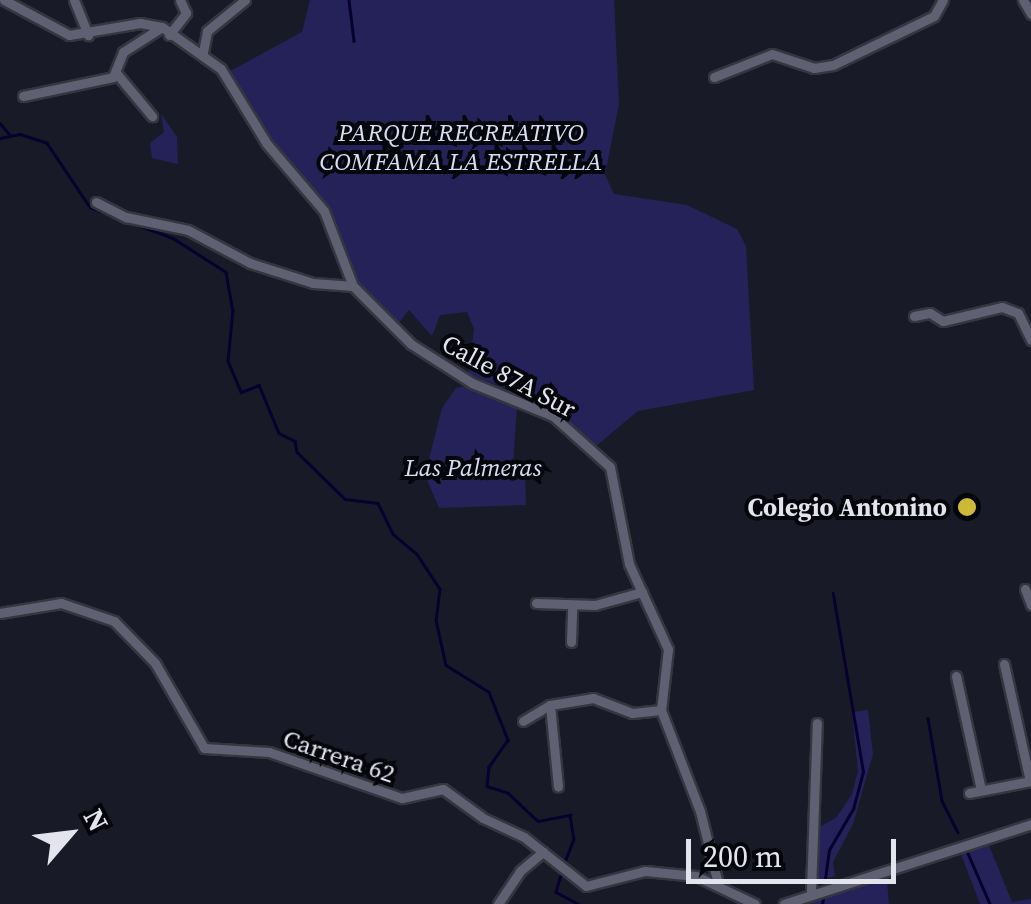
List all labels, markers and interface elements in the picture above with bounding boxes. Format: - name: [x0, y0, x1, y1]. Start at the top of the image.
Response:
- park label: PARQUE RECREATIVO COMFAMA LA ESTRELLA: [319, 118, 603, 177]
- street label: Calle 87A Sur: [437, 328, 581, 424]
- park label: Las Palmeras: [405, 452, 541, 482]
- place label: Colegio Antonino: [747, 492, 947, 522]
- marker: Colegio Antonino: [956, 496, 978, 518]
- street label: Carrera 62: [279, 723, 399, 789]
- north arrow: [20, 784, 120, 884]
- text: N: [75, 802, 118, 838]
- scale bar: [691, 819, 901, 881]
- text: 200 m: [703, 836, 782, 877]

